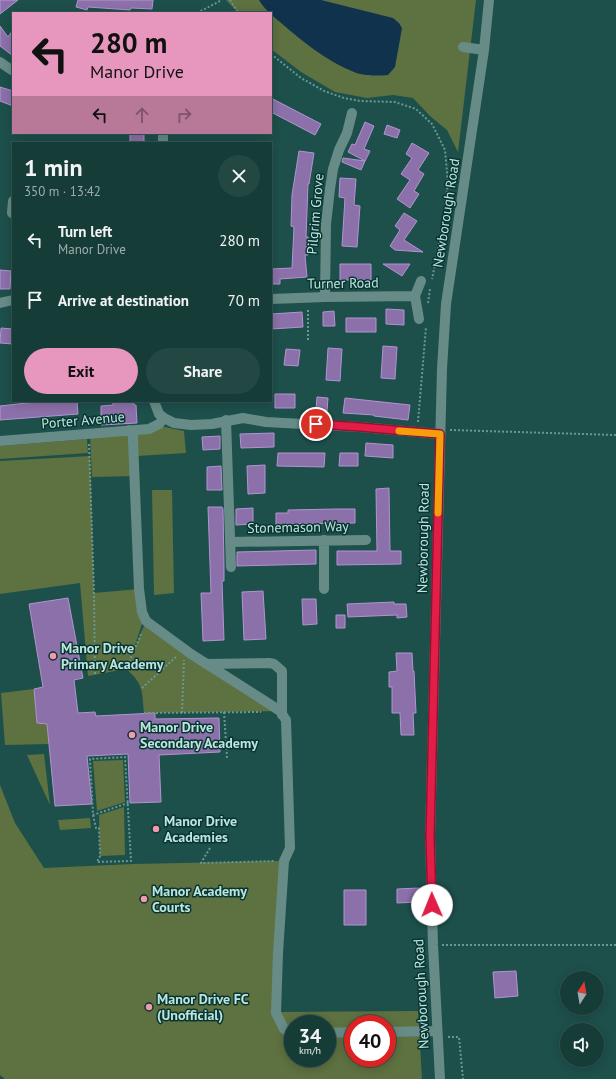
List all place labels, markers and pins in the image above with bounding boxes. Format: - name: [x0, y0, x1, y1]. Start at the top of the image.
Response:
- pin: [299, 407, 333, 441]
- place label: Manor Drive Primary Academy: [61, 639, 164, 673]
- marker: Manor Drive Primary Academy: [48, 651, 58, 661]
- place label: Manor Drive Secondary Academy: [140, 718, 258, 752]
- marker: Manor Drive Secondary Academy: [127, 730, 137, 740]
- place label: Manor Drive Academies: [164, 812, 237, 846]
- marker: Manor Drive Academies: [151, 824, 161, 834]
- place label: Manor Academy Courts: [152, 882, 247, 916]
- marker: Manor Academy Courts: [139, 894, 149, 904]
- place label: Manor Drive FC (Unofficial): [157, 990, 249, 1024]
- marker: Manor Drive FC (Unofficial): [144, 1002, 154, 1012]

